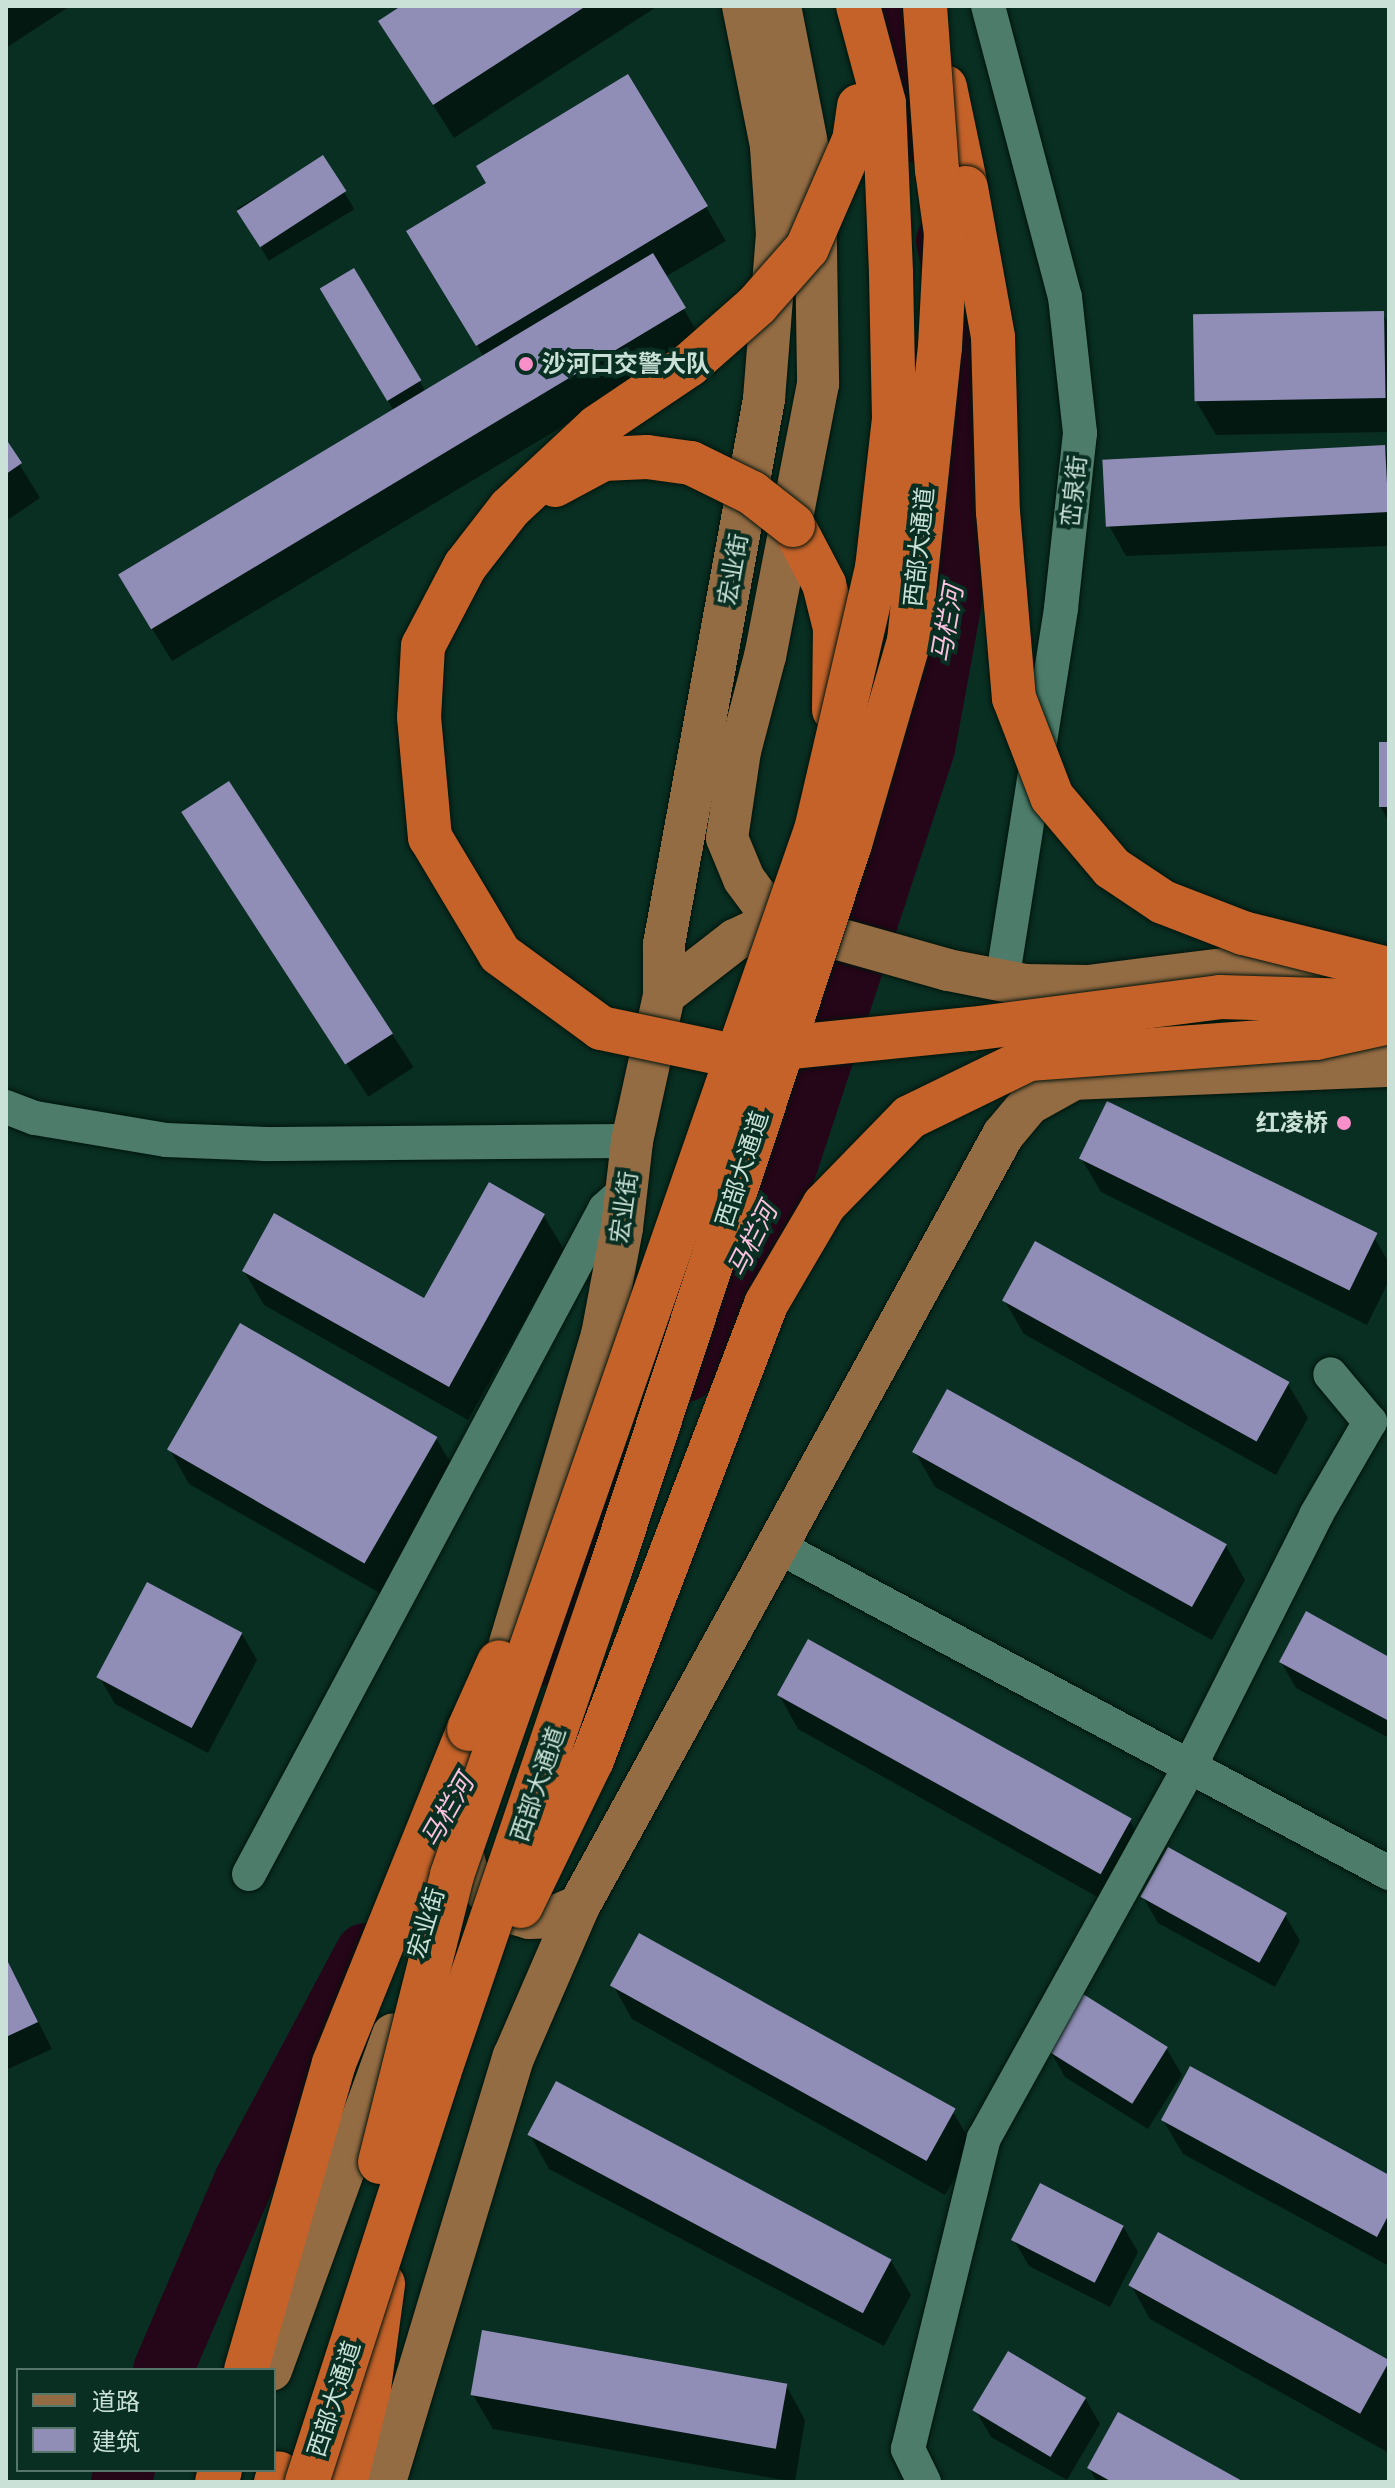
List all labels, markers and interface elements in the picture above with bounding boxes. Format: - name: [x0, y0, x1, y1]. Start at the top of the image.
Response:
- place label: 沙河口交警大队: [542, 350, 710, 378]
- marker: 沙河口交警大队: [517, 355, 535, 373]
- street label: 峦泉街: [1056, 454, 1092, 528]
- street label: 西部大通道: [898, 486, 940, 608]
- street label: 宏业街: [713, 531, 753, 607]
- water label: 马栏河: [926, 583, 970, 665]
- street label: 西部大通道: [710, 1107, 774, 1231]
- place label: 红凌桥: [1256, 1109, 1328, 1137]
- marker: 红凌桥: [1335, 1114, 1353, 1132]
- street label: 宏业街: [605, 1169, 643, 1245]
- water label: 马栏河: [721, 1198, 785, 1282]
- street label: 西部大通道: [505, 1723, 571, 1845]
- water label: 马栏河: [415, 1769, 481, 1853]
- street label: 宏业街: [402, 1884, 450, 1962]
- street label: 西部大通道: [302, 2337, 366, 2461]
- legend: [16, 2368, 276, 2472]
- text: 道路: [92, 2384, 140, 2419]
- text: 建筑: [92, 2424, 140, 2459]

